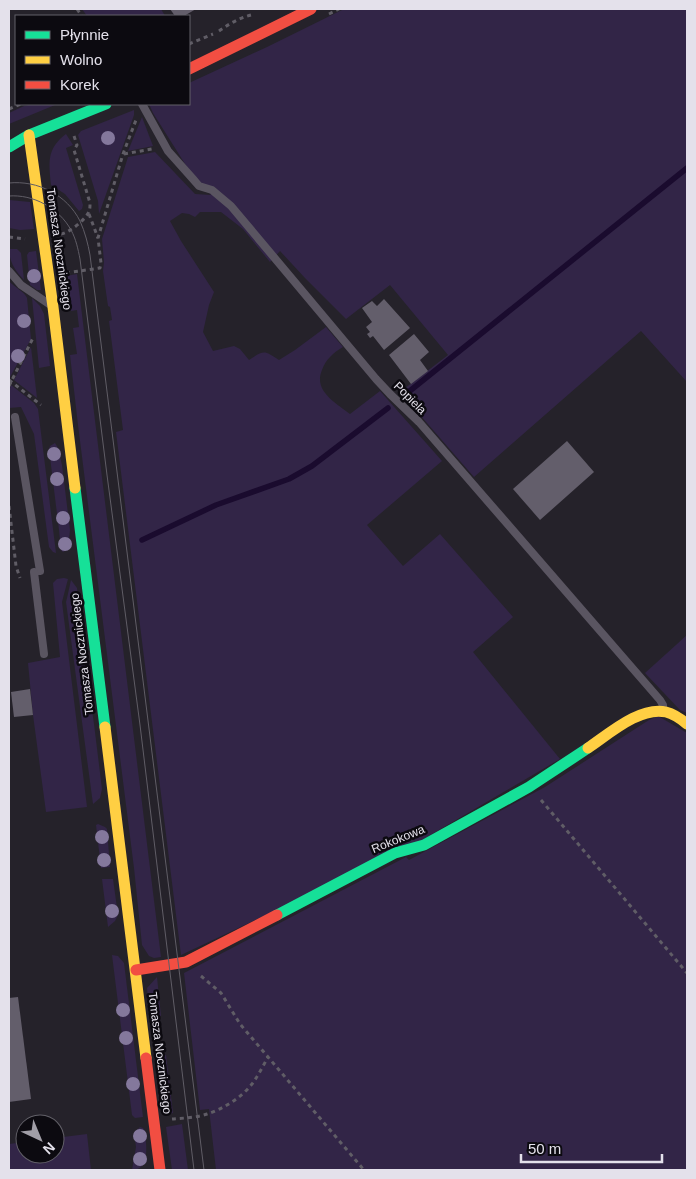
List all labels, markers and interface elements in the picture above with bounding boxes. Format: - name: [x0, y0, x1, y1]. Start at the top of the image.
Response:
- legend: [15, 15, 190, 105]
- text: Płynnie: [60, 26, 109, 43]
- text: Wolno: [60, 51, 102, 68]
- text: Korek: [60, 76, 100, 93]
- street label: Tomasza Nocznickiego: [44, 187, 75, 311]
- street label: Popiela: [391, 379, 429, 417]
- street label: Tomasza Nocznickiego: [68, 592, 96, 716]
- street label: Rokokowa: [369, 822, 427, 856]
- street label: Tomasza Nocznickiego: [146, 991, 174, 1115]
- north arrow: [15, 1114, 65, 1164]
- scale bar: [521, 1132, 662, 1164]
- text: N: [40, 1139, 58, 1158]
- text: 50 m: [528, 1140, 561, 1157]

